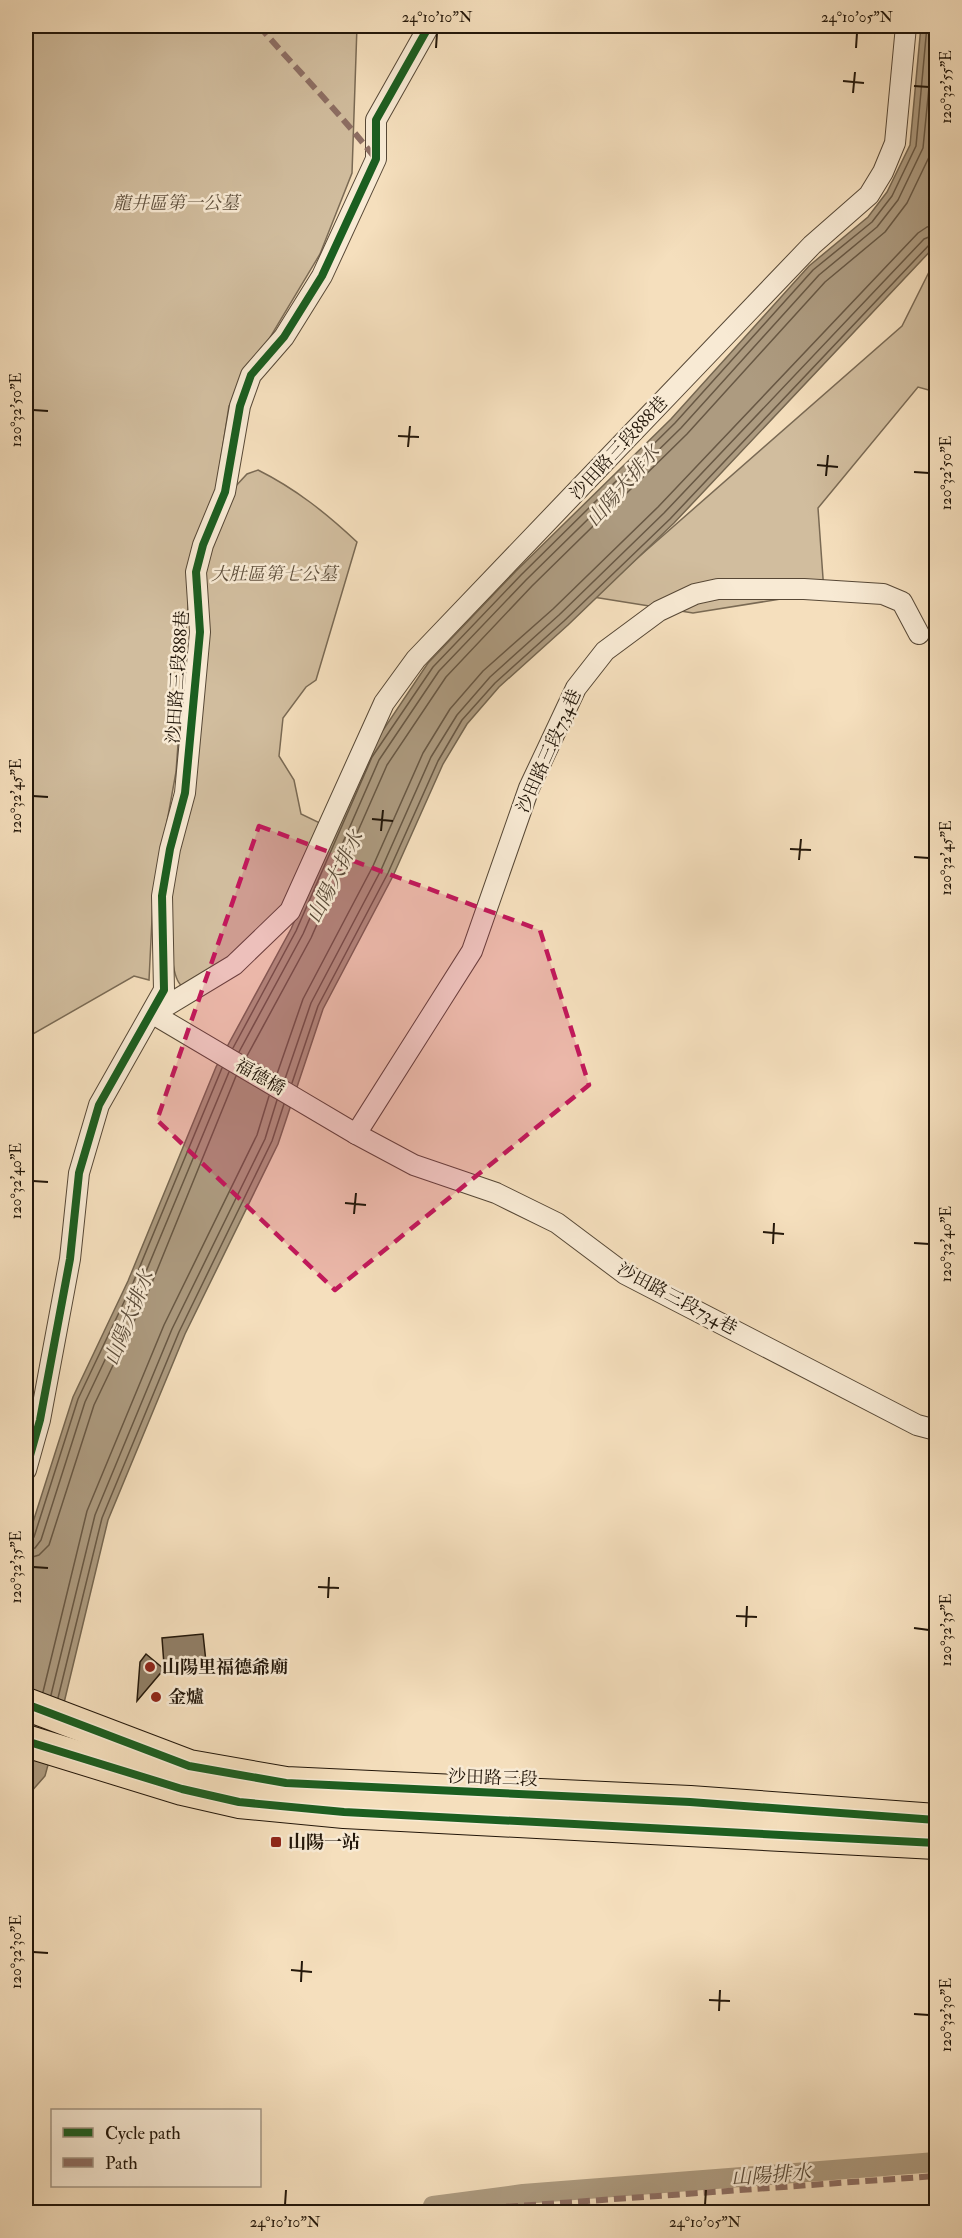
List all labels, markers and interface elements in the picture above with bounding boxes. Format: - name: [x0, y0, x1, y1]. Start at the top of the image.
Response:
- text: 24°10'10"N: [402, 8, 473, 27]
- text: 24°10'05"N: [821, 8, 894, 27]
- text: 120°32'55"E: [937, 50, 956, 124]
- park label: 龍井區第一公墓: [113, 192, 242, 215]
- text: 120°32'50"E: [7, 372, 26, 447]
- street label: 沙田路三段888巷: [565, 391, 673, 505]
- text: 120°32'50"E: [937, 435, 956, 510]
- water label: 山陽大排水: [581, 439, 667, 532]
- park label: 大肚區第七公墓: [211, 563, 340, 586]
- street label: 沙田路三段888巷: [162, 610, 194, 744]
- street label: 沙田路三段734巷: [511, 686, 587, 816]
- text: 120°32'45"E: [7, 758, 26, 834]
- text: 120°32'45"E: [937, 820, 956, 896]
- water label: 山陽大排水: [301, 825, 370, 927]
- street label: 福德橋: [231, 1054, 289, 1100]
- text: 120°32'40"E: [7, 1143, 26, 1219]
- text: 120°32'40"E: [937, 1206, 956, 1282]
- street label: 沙田路三段734巷: [613, 1258, 741, 1340]
- water label: 山陽大排水: [99, 1265, 160, 1369]
- text: 120°32'35"E: [7, 1530, 26, 1603]
- text: 120°32'35"E: [937, 1593, 956, 1666]
- place label: 山陽里福德爺廟: [162, 1656, 288, 1679]
- marker: 山陽里福德爺廟: [143, 1660, 157, 1674]
- place label: 金爐: [168, 1686, 204, 1709]
- marker: 金爐: [149, 1690, 163, 1704]
- street label: 沙田路三段: [448, 1765, 538, 1791]
- place label: 山陽一站: [288, 1831, 360, 1854]
- marker: 山陽一站: [269, 1835, 283, 1849]
- text: 120°32'30"E: [7, 1915, 26, 1989]
- text: 120°32'30"E: [937, 1978, 956, 2052]
- legend: [51, 2109, 261, 2187]
- text: Cycle path: [105, 2122, 181, 2145]
- text: Path: [105, 2152, 138, 2175]
- water label: 山陽排水: [730, 2160, 814, 2190]
- text: 24°10'10"N: [250, 2213, 321, 2232]
- text: 24°10'05"N: [669, 2213, 742, 2232]

